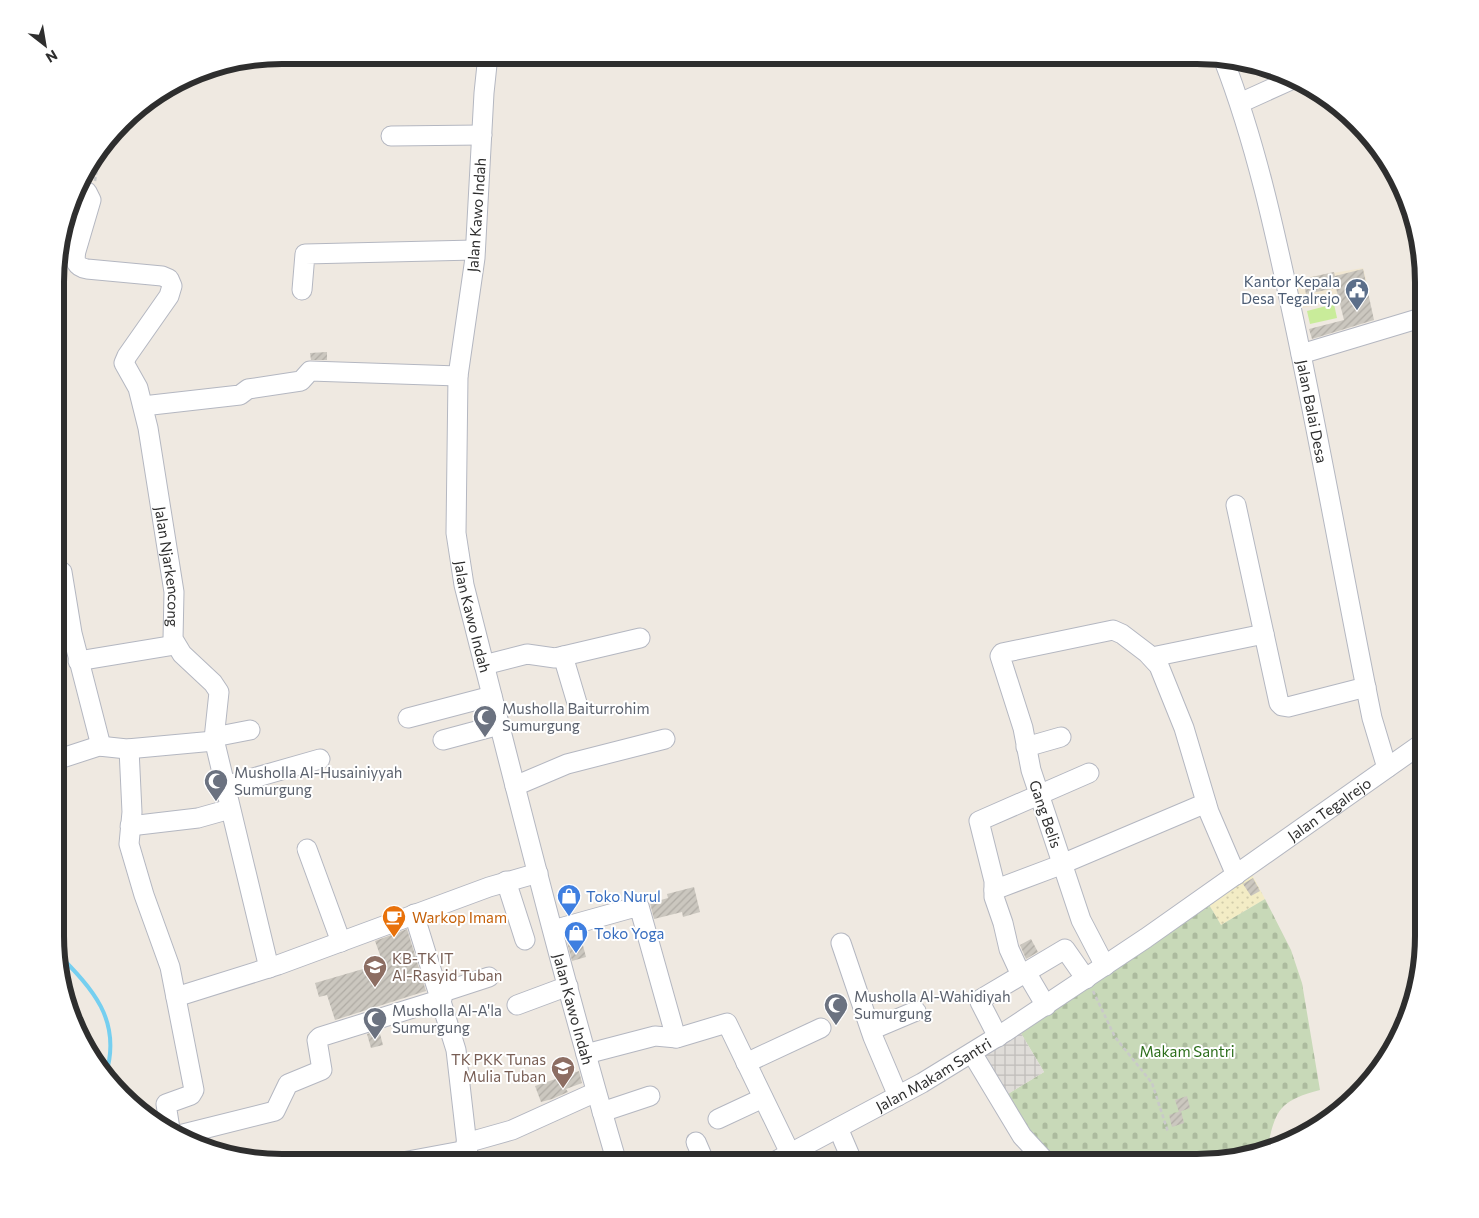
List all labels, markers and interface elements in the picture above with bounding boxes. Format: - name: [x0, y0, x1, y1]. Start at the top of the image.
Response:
- north arrow: [20, 20, 70, 70]
- text: N: [43, 47, 61, 67]
- street label: Jalan Kawo Indah: [463, 157, 489, 273]
- place label: Kantor Kepala Desa Tegalrejo: [1241, 272, 1340, 307]
- public building icon: Kantor Kepala Desa Tegalrejo: [1344, 277, 1370, 311]
- street label: Jalan Balai Desa: [1293, 358, 1331, 465]
- street label: Jalan Njarkencong: [152, 505, 183, 627]
- street label: Jalan Kawo Indah: [451, 559, 495, 674]
- place label: Musholla Baiturrohim Sumurgung: [502, 699, 650, 734]
- mosque icon: Musholla Baiturrohim Sumurgung: [472, 704, 498, 738]
- place label: Musholla Al-Husainiyyah Sumurgung: [234, 763, 402, 798]
- mosque icon: Musholla Al-Husainiyyah Sumurgung: [203, 768, 229, 802]
- street label: Jalan Tegalrejo: [1284, 773, 1374, 844]
- street label: Gang Belis: [1026, 778, 1066, 850]
- shop icon: Toko Nurul: [556, 883, 582, 917]
- place label: Toko Nurul: [586, 887, 661, 905]
- cafe icon: Warkop Imam: [381, 904, 407, 938]
- place label: Warkop Imam: [412, 908, 507, 926]
- shop icon: Toko Yoga: [563, 920, 589, 954]
- place label: Toko Yoga: [594, 924, 664, 942]
- place label: KB-TK IT Al-Rasyid Tuban: [392, 949, 502, 984]
- street label: Jalan Kawo Indah: [550, 951, 597, 1067]
- school or university icon: KB-TK IT Al-Rasyid Tuban: [362, 954, 388, 988]
- place label: Musholla Al-Wahidiyah Sumurgung: [854, 987, 1011, 1022]
- mosque icon: Musholla Al-Wahidiyah Sumurgung: [823, 992, 849, 1026]
- place label: Musholla Al-A'la Sumurgung: [392, 1001, 502, 1036]
- mosque icon: Musholla Al-A'la Sumurgung: [362, 1006, 388, 1040]
- street label: Jalan Makam Santri: [872, 1034, 994, 1115]
- park label: Makam Santri: [1139, 1042, 1235, 1060]
- place label: TK PKK Tunas Mulia Tuban: [451, 1050, 546, 1085]
- school or university icon: TK PKK Tunas Mulia Tuban: [550, 1055, 576, 1089]

